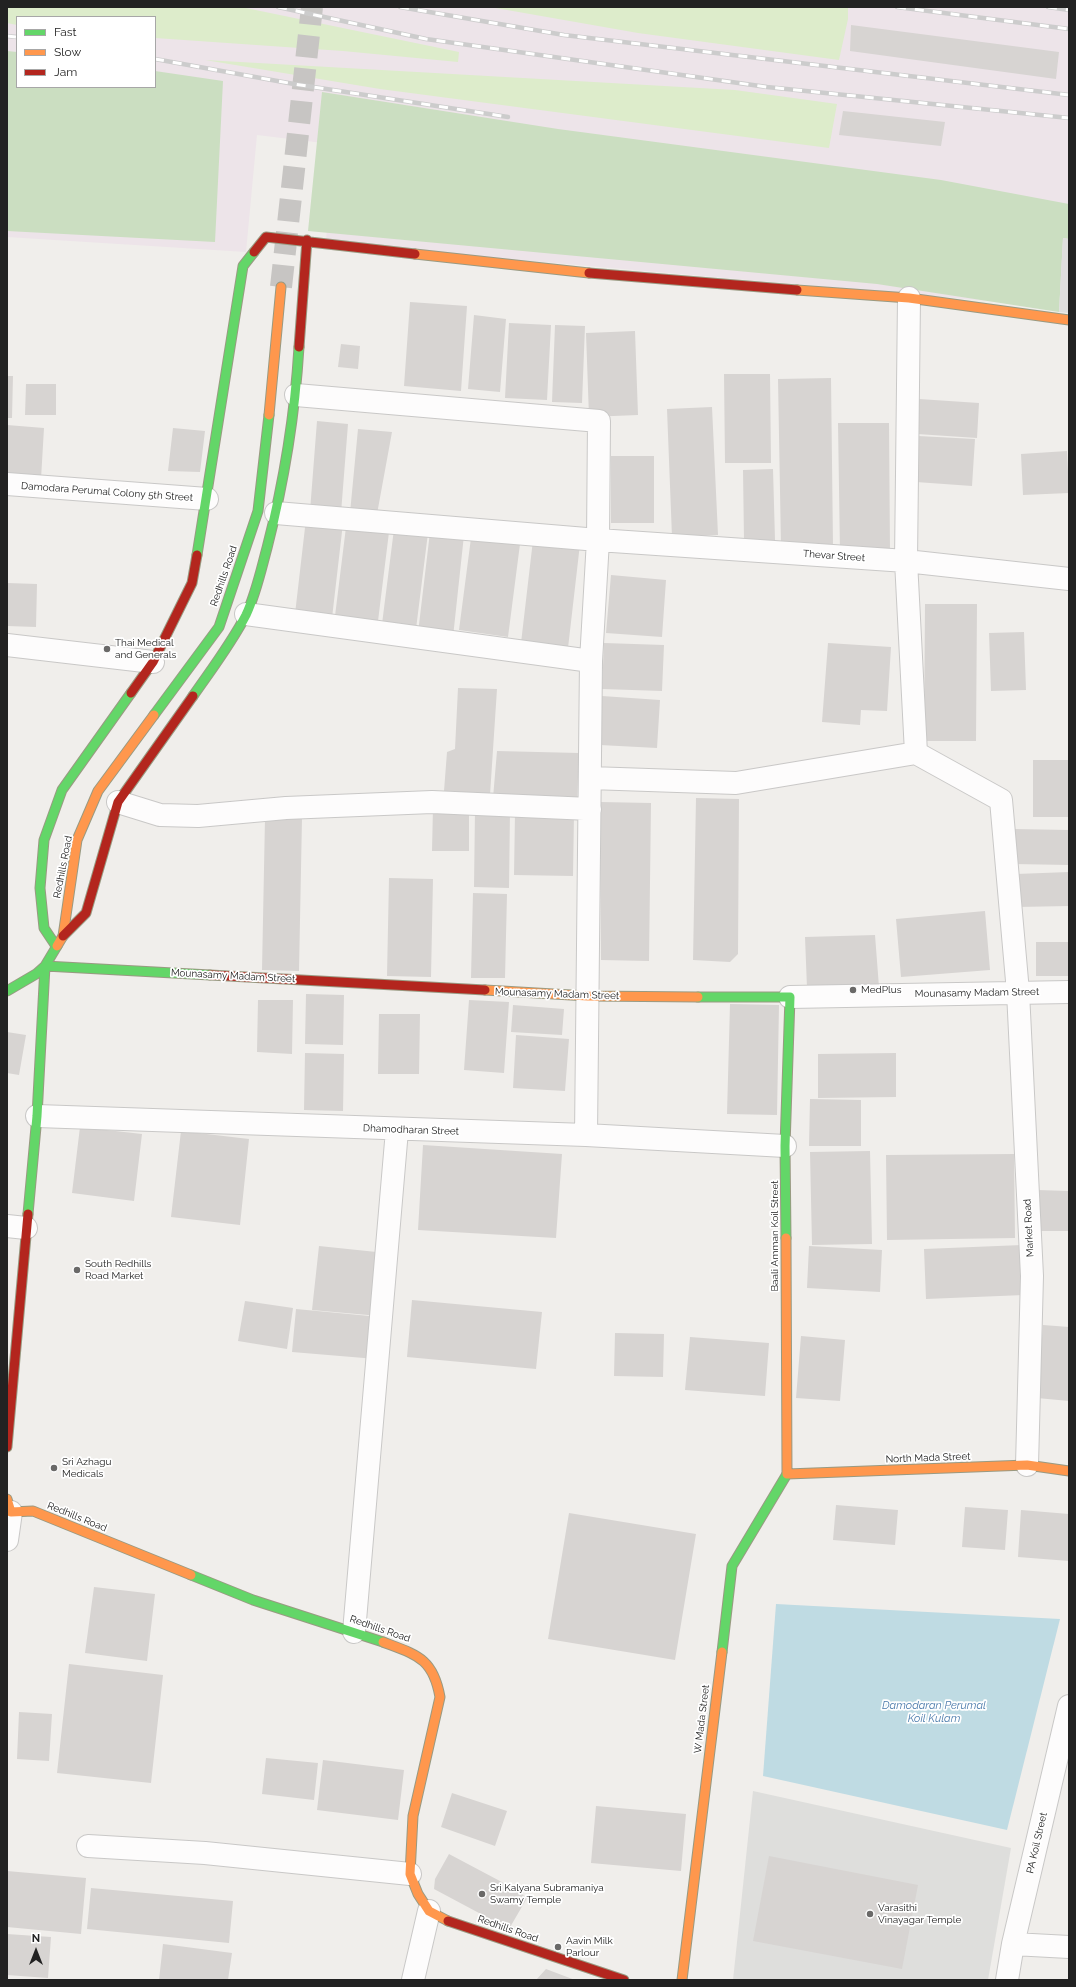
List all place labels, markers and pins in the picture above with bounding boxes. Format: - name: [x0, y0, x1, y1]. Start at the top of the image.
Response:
- place label: Thai Medical and Generals: [115, 637, 176, 660]
- marker: Thai Medical and Generals: [102, 644, 112, 654]
- place label: MedPlus: [861, 984, 901, 996]
- marker: MedPlus: [848, 985, 858, 995]
- place label: South Redhills Road Market: [85, 1258, 151, 1282]
- marker: South Redhills Road Market: [72, 1265, 82, 1275]
- place label: Sri Azhagu Medicals: [62, 1456, 111, 1480]
- marker: Sri Azhagu Medicals: [49, 1463, 59, 1473]
- place label: Sri Kalyana Subramaniya Swamy Temple: [490, 1882, 604, 1906]
- marker: Sri Kalyana Subramaniya Swamy Temple: [477, 1889, 487, 1899]
- place label: Varasithi Vinayagar Temple: [878, 1902, 961, 1926]
- marker: Varasithi Vinayagar Temple: [865, 1909, 875, 1919]
- place label: Aavin Milk Parlour: [566, 1935, 613, 1958]
- marker: Aavin Milk Parlour: [553, 1942, 563, 1952]

